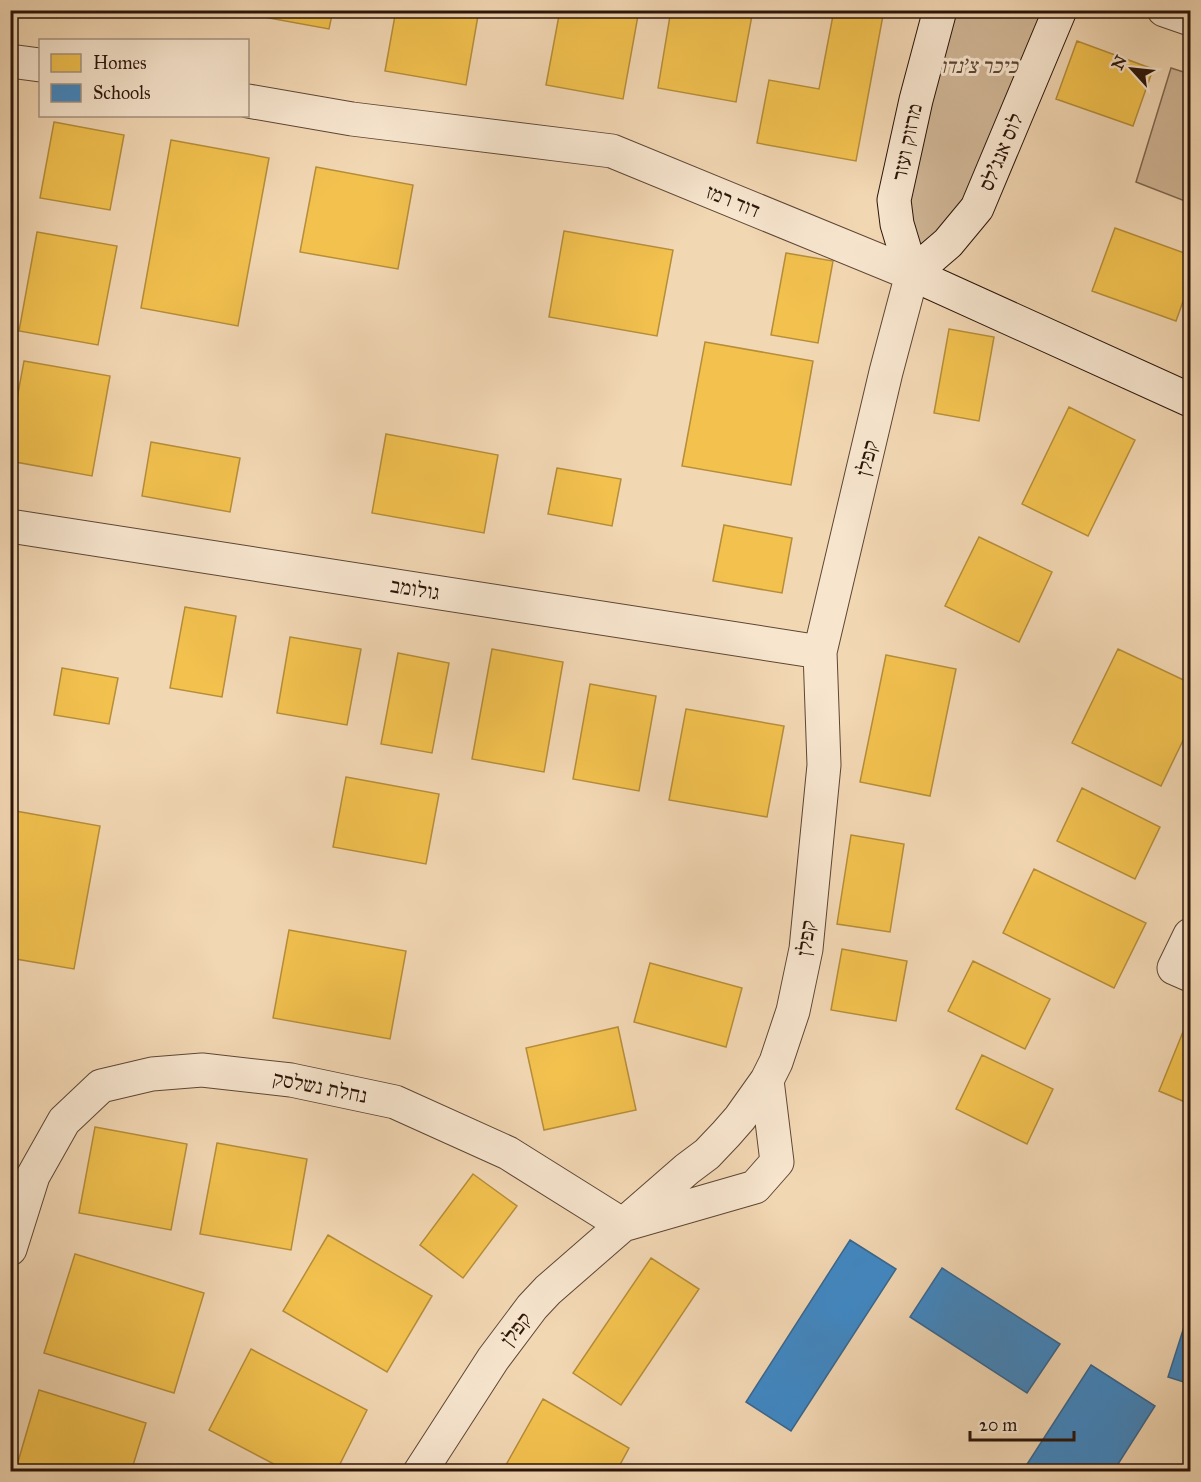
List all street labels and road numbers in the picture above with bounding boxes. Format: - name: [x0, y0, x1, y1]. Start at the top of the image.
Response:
- street label: מרזוק ועזר: [886, 101, 928, 183]
- street label: לוס אנג'לס: [973, 109, 1029, 195]
- street label: דוד רמז: [702, 178, 764, 224]
- street label: קפלן: [850, 437, 884, 479]
- street label: גולומב: [388, 572, 442, 606]
- street label: קפלן: [791, 918, 821, 958]
- street label: נחלת נשלסק: [271, 1065, 369, 1109]
- street label: קפלן: [495, 1307, 537, 1351]

